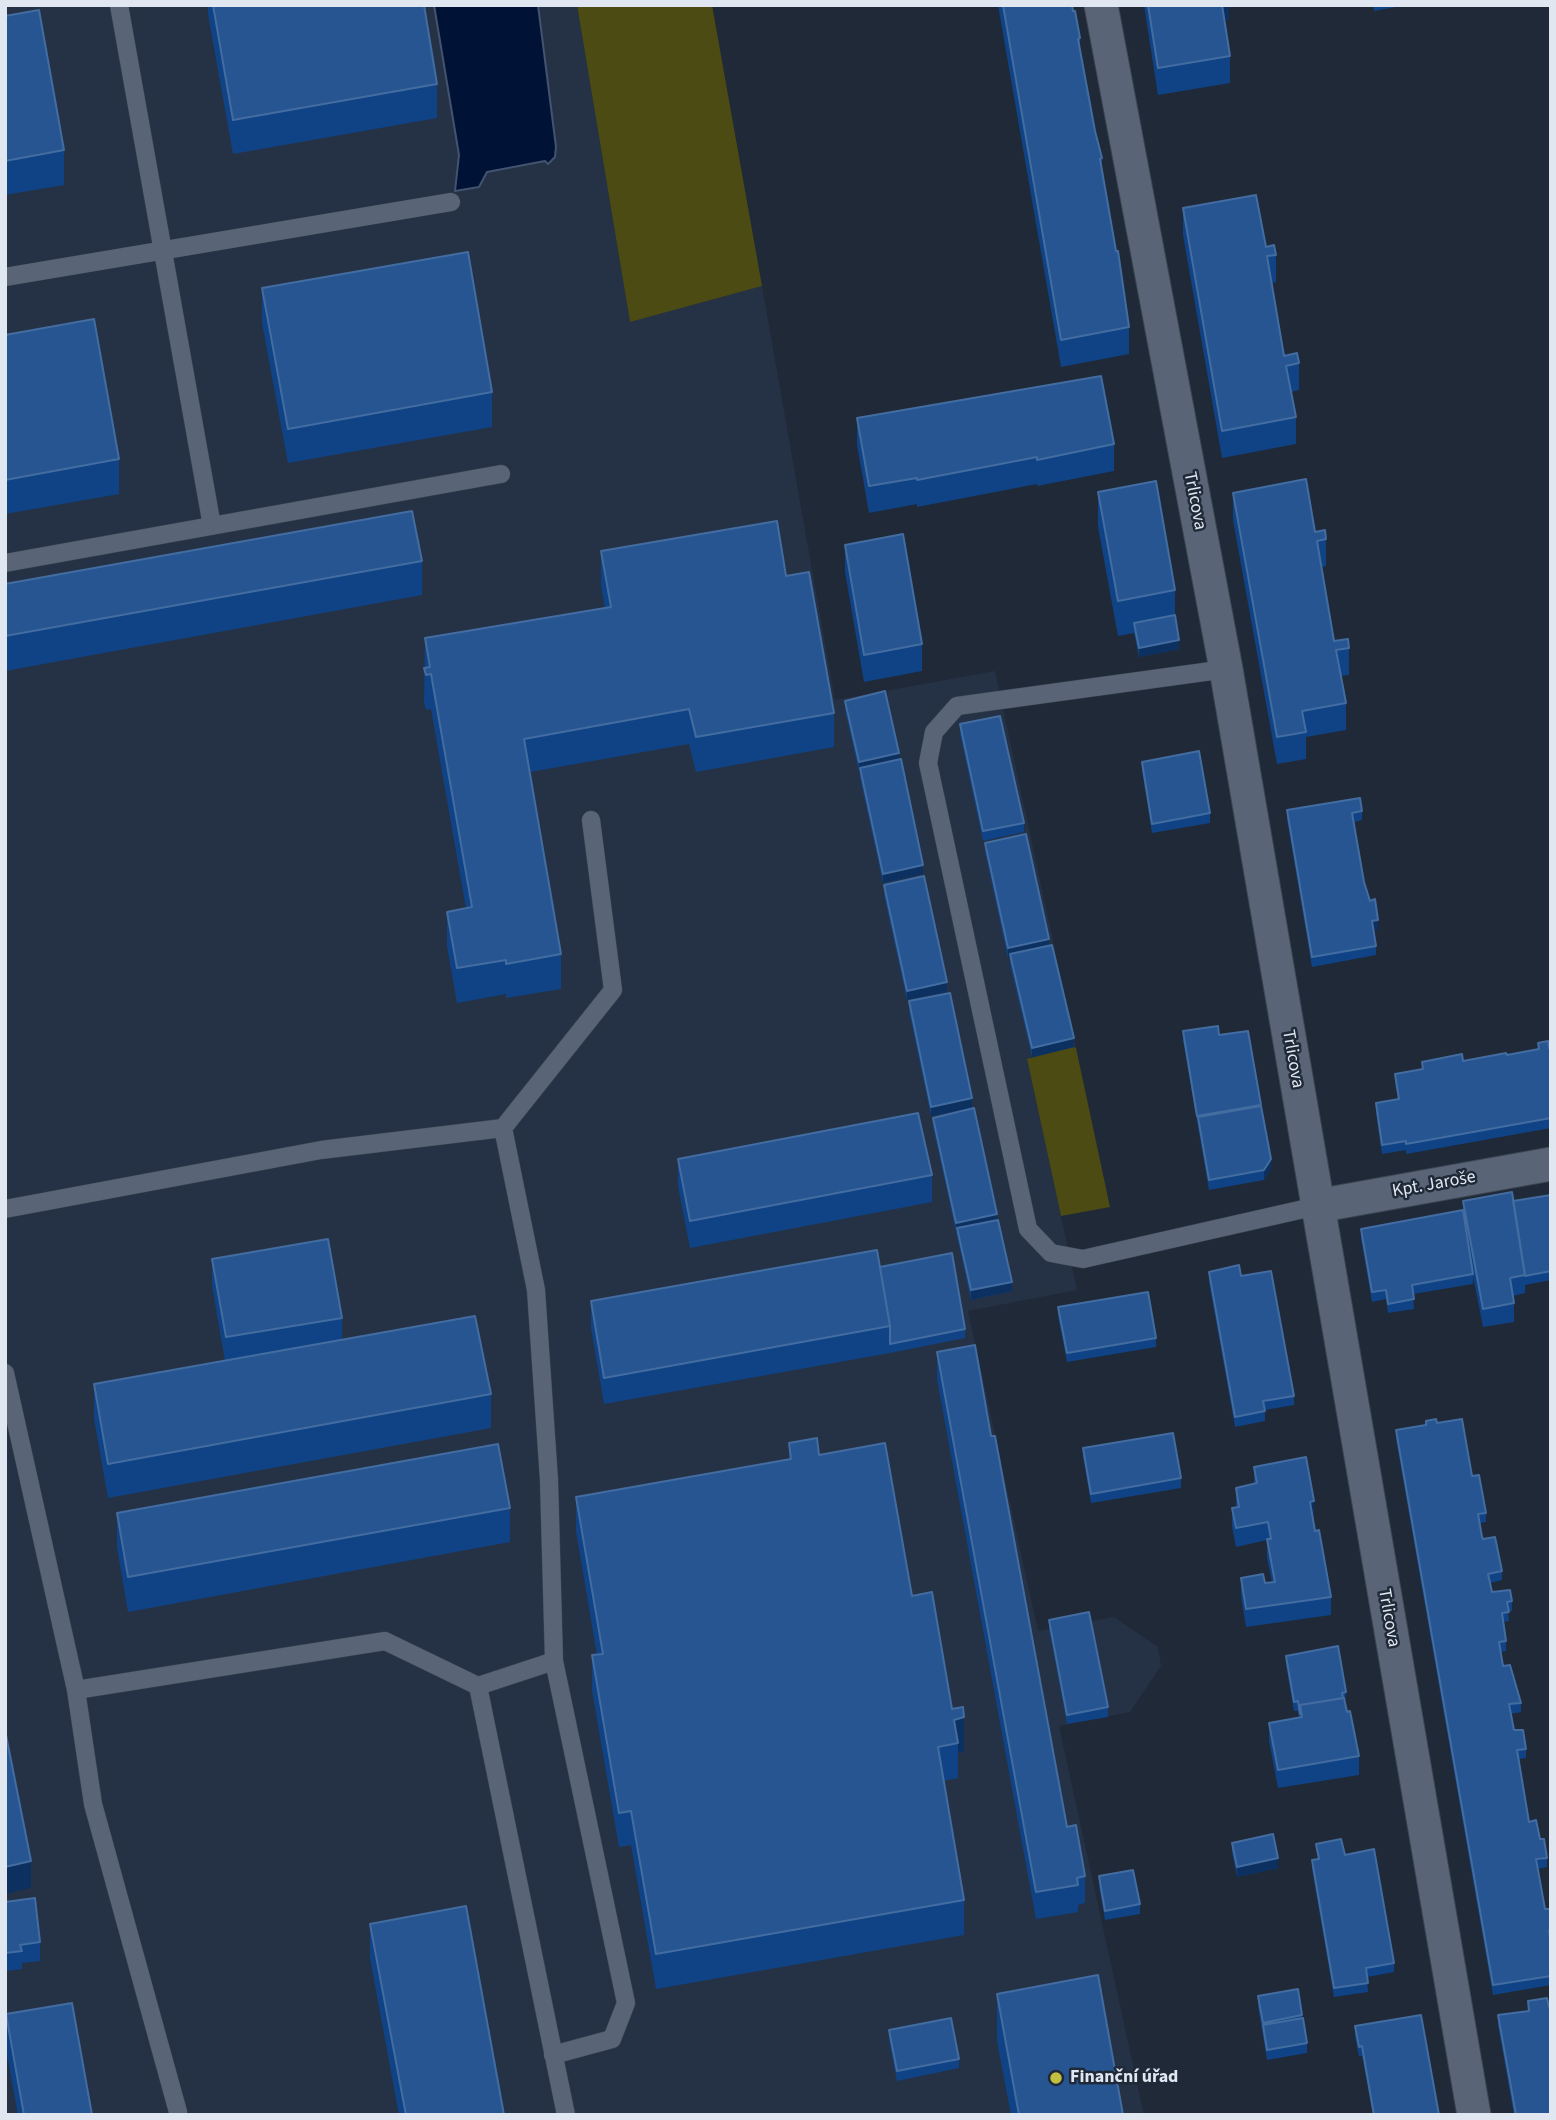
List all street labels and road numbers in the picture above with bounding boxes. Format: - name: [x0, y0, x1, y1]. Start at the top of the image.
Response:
- street label: Trlicova: [1178, 470, 1210, 532]
- street label: Trlicova: [1276, 1028, 1308, 1090]
- street label: Kpt. Jaroše: [1391, 1167, 1477, 1203]
- street label: Trlicova: [1372, 1587, 1404, 1649]

